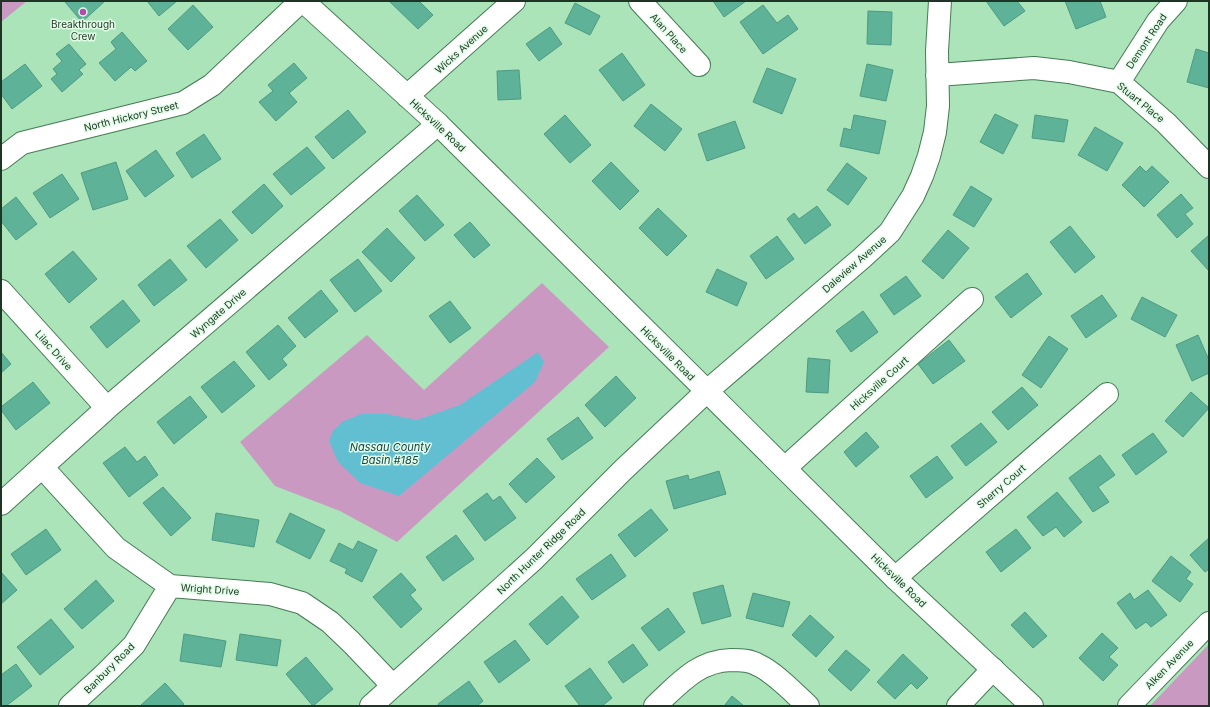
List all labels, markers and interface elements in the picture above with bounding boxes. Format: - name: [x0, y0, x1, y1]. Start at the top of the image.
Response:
- marker: Breakthrough Crew: [78, 7, 88, 17]
- street label: Alan Place: [648, 11, 690, 56]
- street label: Demont Road: [1123, 11, 1169, 71]
- place label: Breakthrough Crew: [51, 18, 115, 42]
- street label: Wicks Avenue: [432, 22, 490, 76]
- street label: Stuart Place: [1115, 79, 1167, 125]
- street label: Hicksville Road: [408, 96, 468, 154]
- street label: North Hickory Street: [83, 98, 180, 134]
- street label: Daleview Avenue: [820, 233, 889, 295]
- street label: Wyngate Drive: [188, 285, 248, 340]
- street label: Hicksville Road: [638, 323, 698, 383]
- street label: Lilac Drive: [33, 328, 75, 373]
- street label: Hicksville Court: [847, 353, 911, 412]
- water label: Nassau County Basin #185: [350, 440, 431, 467]
- street label: Sherry Court: [974, 461, 1028, 510]
- street label: North Hunter Ridge Road: [494, 506, 588, 596]
- street label: Hicksville Road: [869, 551, 929, 609]
- street label: Wright Drive: [180, 581, 240, 597]
- street label: Alken Avenue: [1142, 637, 1196, 691]
- street label: Banbury Road: [81, 640, 137, 696]

